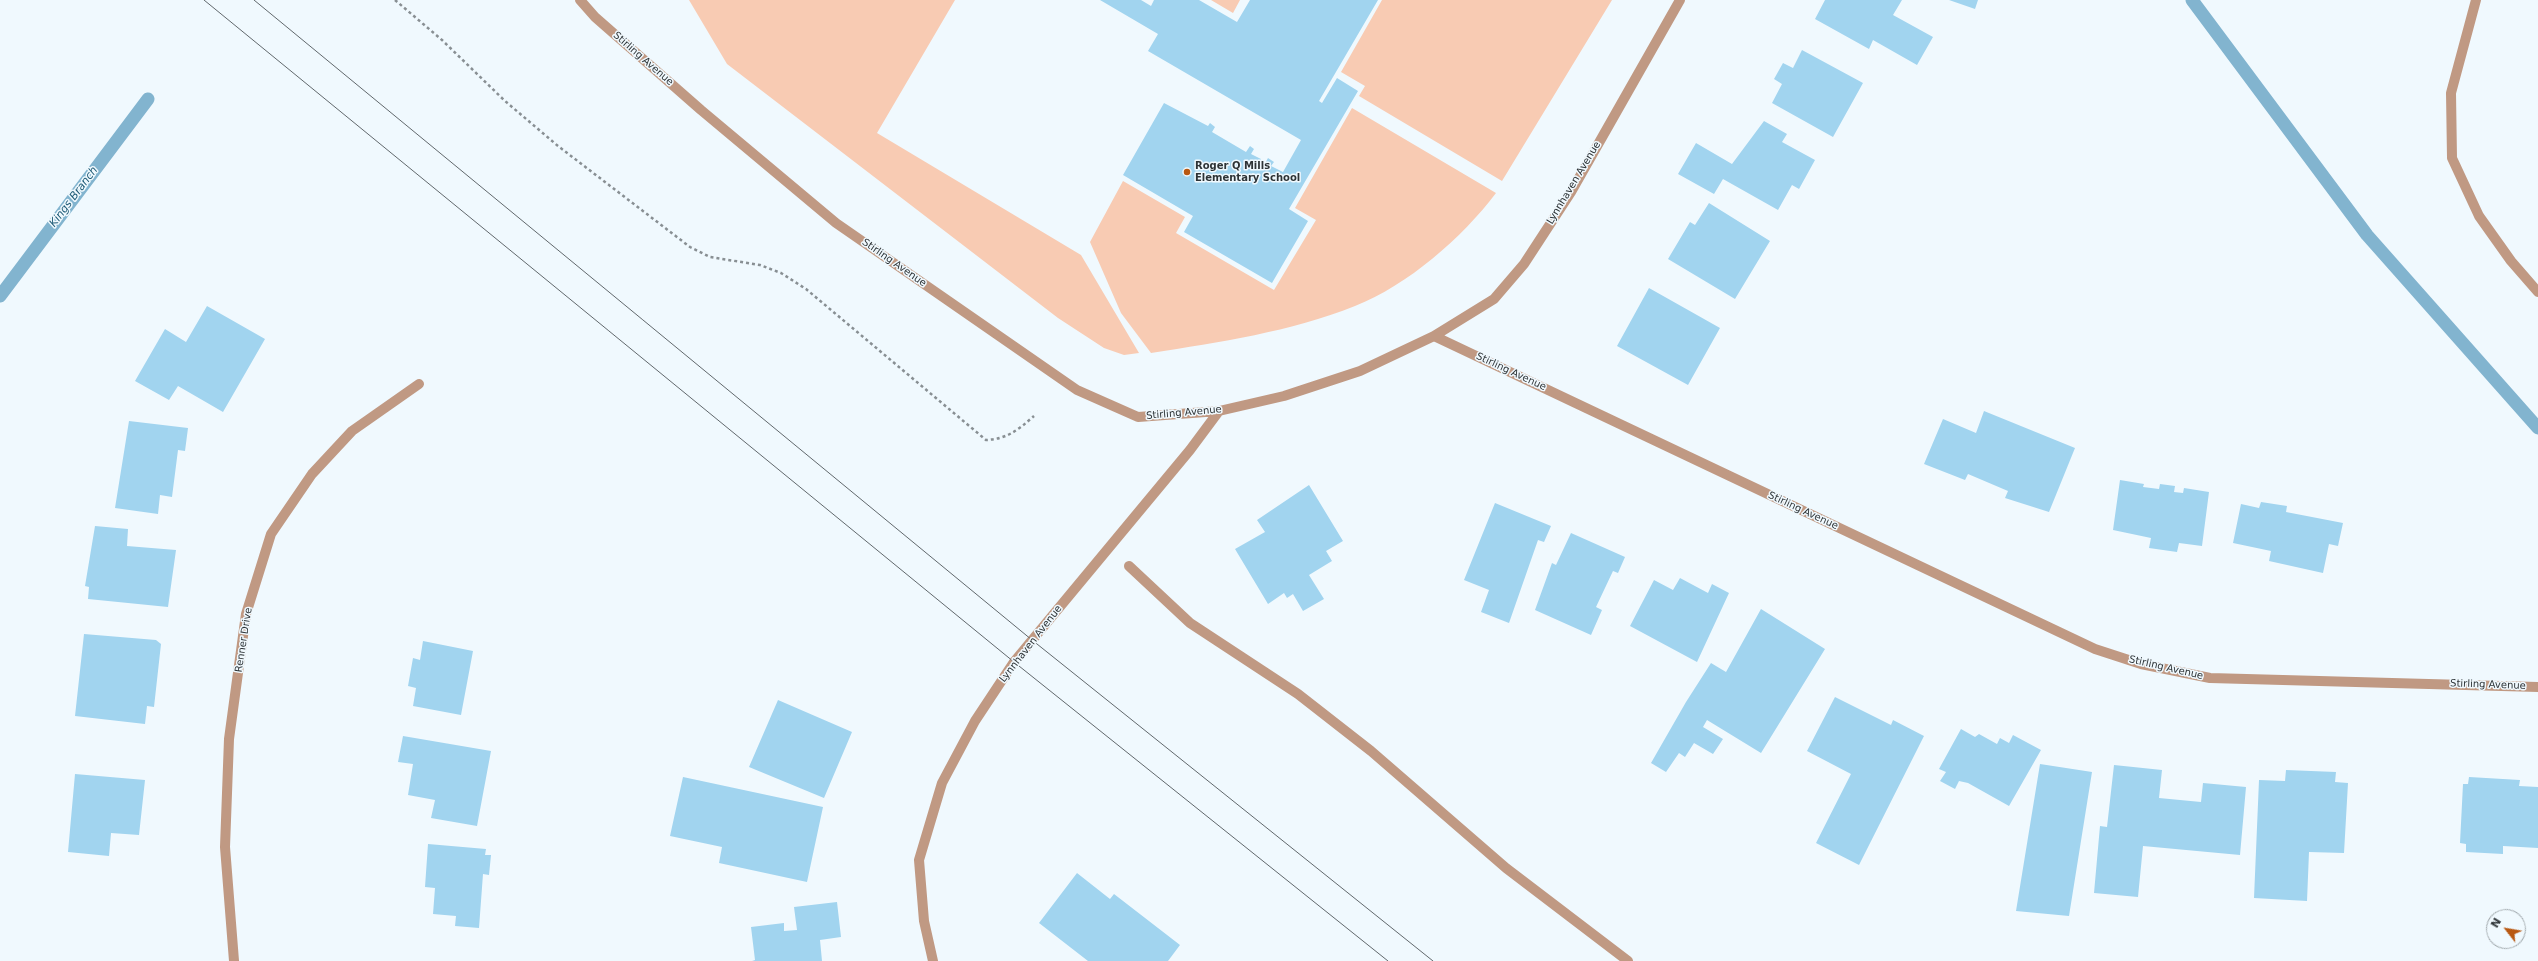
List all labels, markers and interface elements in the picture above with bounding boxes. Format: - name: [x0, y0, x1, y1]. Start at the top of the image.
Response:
- street label: Stirling Avenue: [610, 30, 676, 88]
- street label: Lynnhaven Avenue: [1545, 139, 1603, 227]
- place label: Roger Q Mills Elementary School: [1195, 160, 1300, 184]
- water label: Kings Branch: [47, 164, 101, 230]
- marker: Roger Q Mills Elementary School: [1182, 167, 1192, 177]
- street label: Stirling Avenue: [860, 236, 928, 290]
- street label: Stirling Avenue: [1474, 351, 1548, 393]
- street label: Stirling Avenue: [1146, 404, 1222, 422]
- street label: Stirling Avenue: [1766, 490, 1840, 532]
- street label: Lynnhaven Avenue: [997, 603, 1065, 685]
- street label: Renner Drive: [233, 607, 255, 673]
- street label: Stirling Avenue: [2128, 654, 2204, 682]
- street label: Stirling Avenue: [2450, 678, 2526, 692]
- north arrow: [2486, 909, 2526, 949]
- text: N: [2488, 916, 2504, 930]

